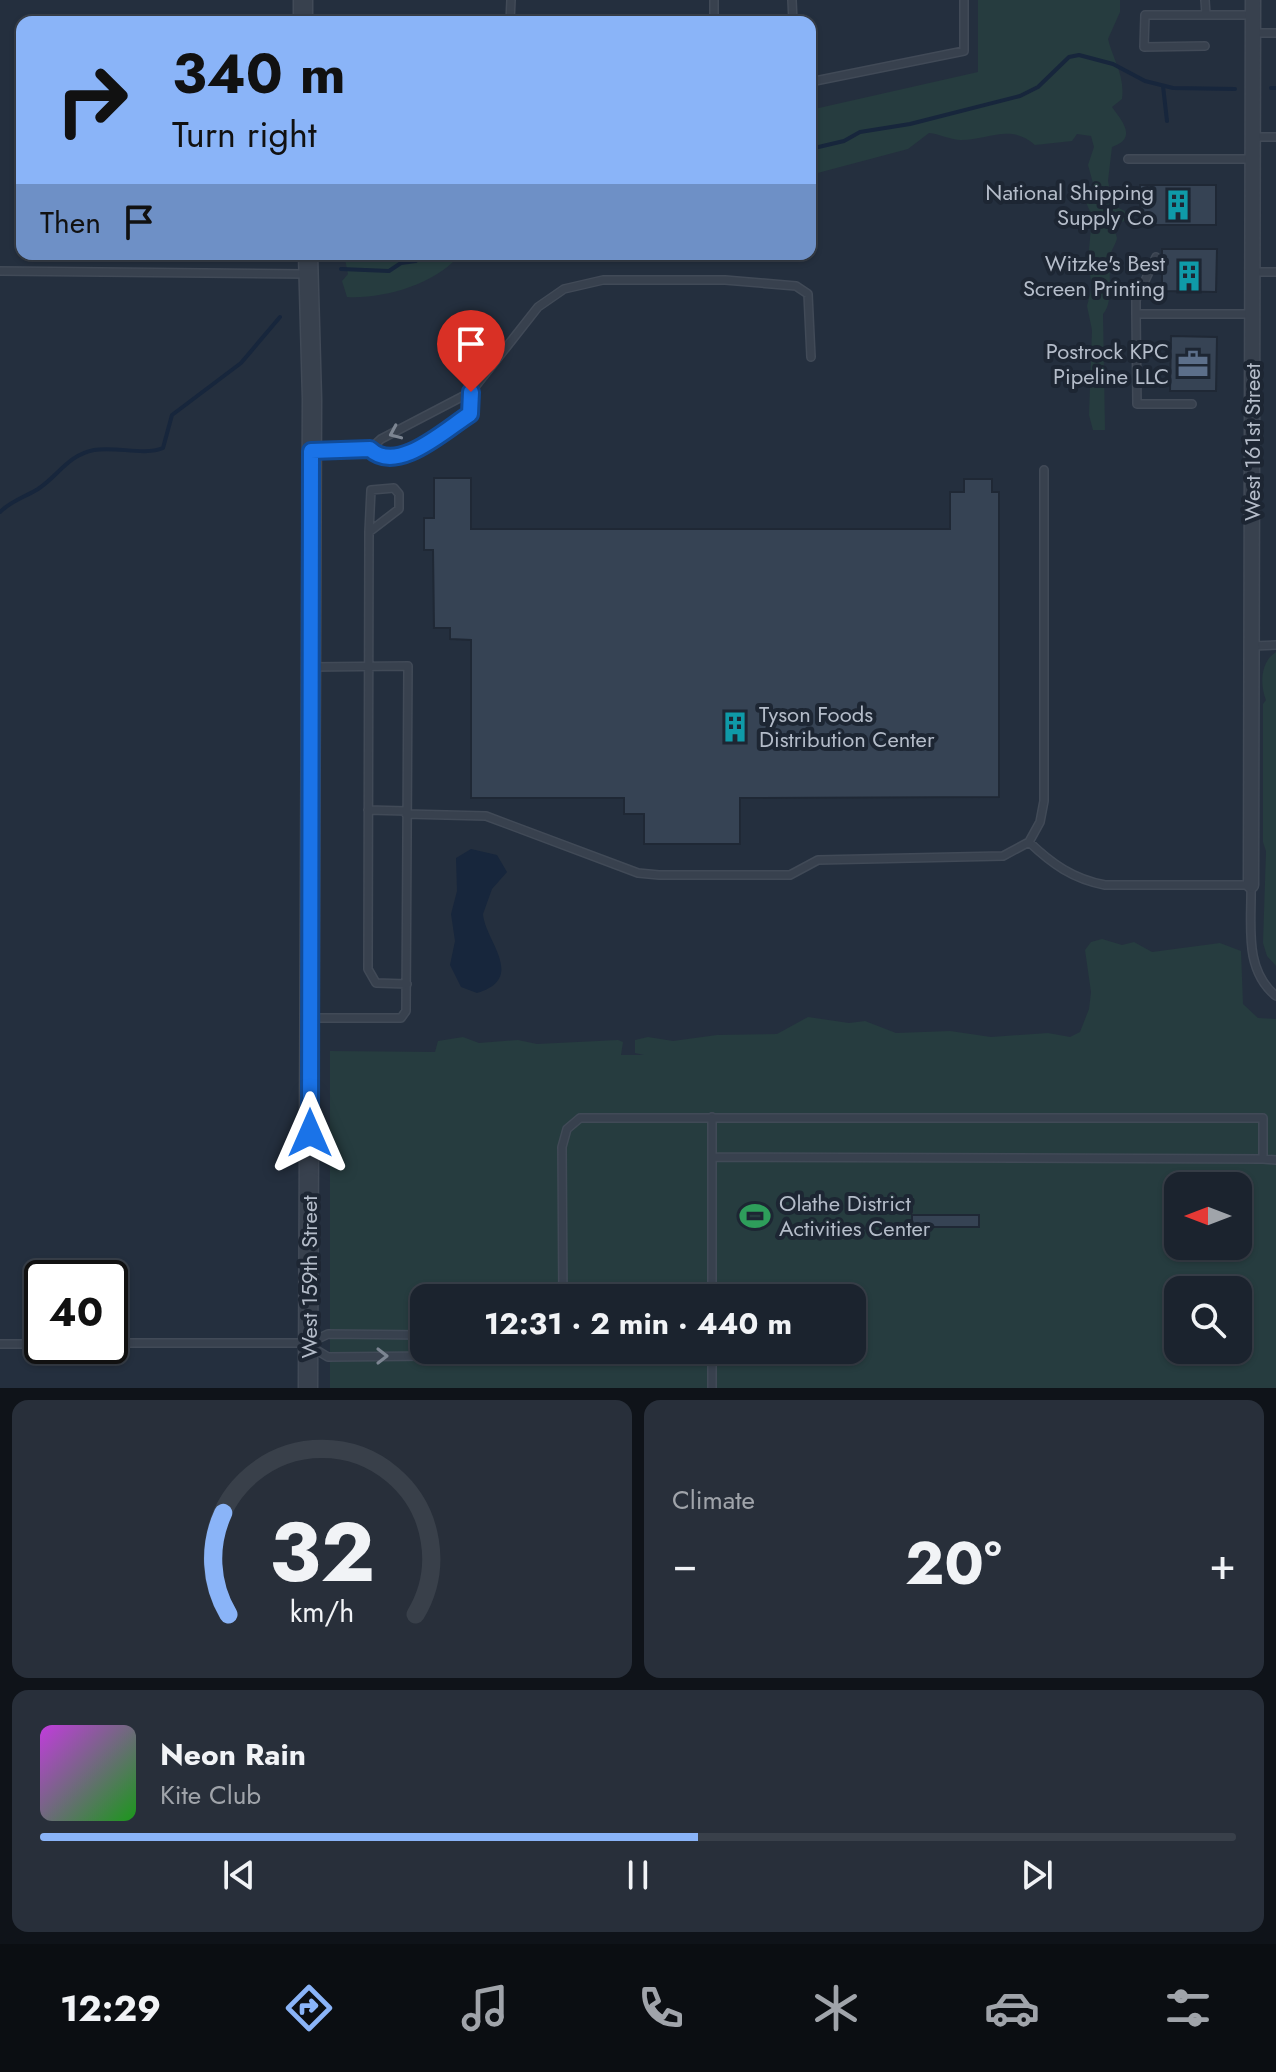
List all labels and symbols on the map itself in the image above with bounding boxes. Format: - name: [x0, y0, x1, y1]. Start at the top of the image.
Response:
- place label: National Shipping Supply Co: [985, 176, 1154, 233]
- building icon: National Shipping Supply Co: [1161, 188, 1195, 222]
- place label: Witzke's Best Screen Printing: [1023, 247, 1166, 304]
- building icon: Witzke's Best Screen Printing: [1172, 259, 1206, 293]
- pin: [437, 310, 505, 392]
- place label: Postrock KPC Pipeline LLC: [1046, 335, 1169, 392]
- office icon: Postrock KPC Pipeline LLC: [1176, 347, 1210, 381]
- street label: West 161st Street: [1236, 362, 1268, 521]
- one-way arrow: [389, 423, 403, 439]
- place label: Tyson Foods Distribution Center: [759, 698, 935, 755]
- building icon: Tyson Foods Distribution Center: [718, 710, 752, 744]
- position arrow: [268, 1091, 352, 1175]
- north arrow: [1164, 1172, 1252, 1260]
- place label: Olathe District Activities Center: [779, 1187, 931, 1244]
- street label: West 159th Street: [293, 1195, 325, 1359]
- sports icon: Olathe District Activities Center: [738, 1199, 772, 1233]
- speed limit sign: 40: [24, 1260, 128, 1364]
- one-way arrow: [376, 1347, 389, 1365]

